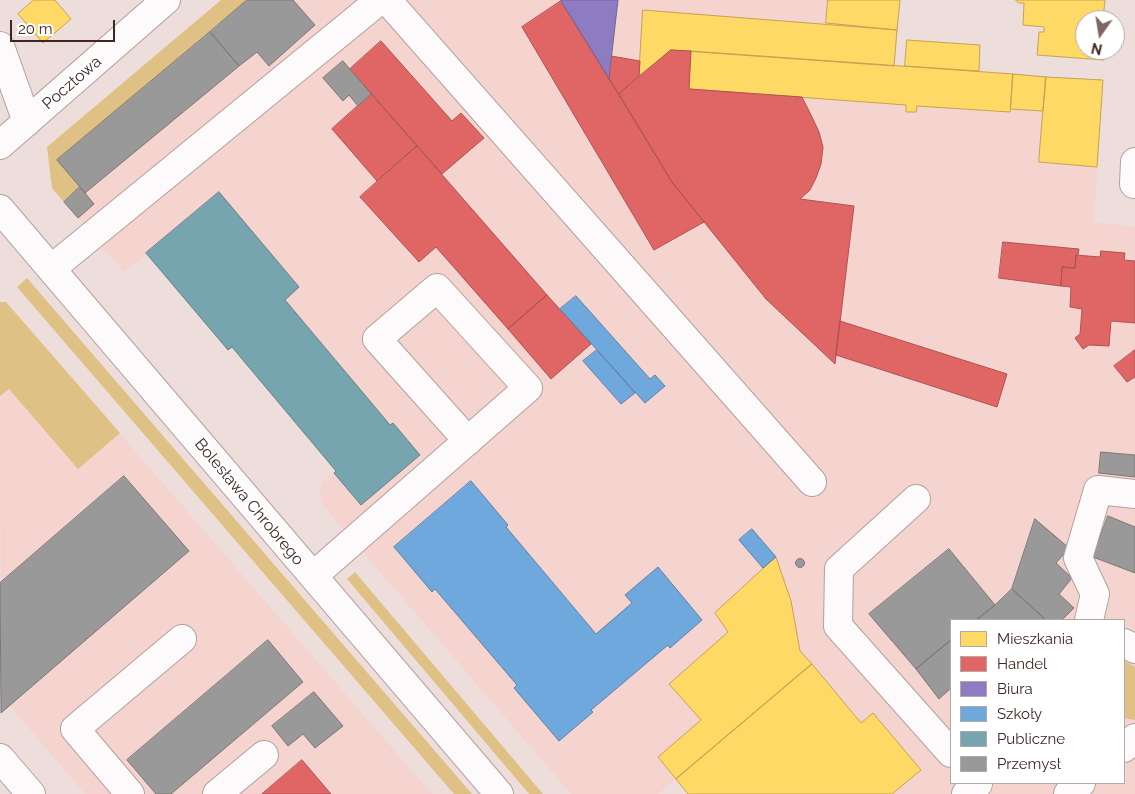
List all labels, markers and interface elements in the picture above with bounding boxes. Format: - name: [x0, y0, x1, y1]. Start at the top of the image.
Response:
- scale bar: [12, 10, 118, 42]
- north arrow: [1075, 10, 1125, 60]
- text: 20 m: [18, 20, 53, 38]
- text: N: [1090, 40, 1104, 58]
- street label: Pocztowa: [39, 52, 105, 114]
- street label: Bolesława Chrobrego: [190, 435, 308, 569]
- legend: [950, 619, 1125, 784]
- text: Mieszkania: [997, 630, 1073, 648]
- text: Handel: [997, 655, 1047, 673]
- text: Biura: [997, 680, 1033, 698]
- text: Szkoły: [997, 705, 1042, 723]
- text: Publiczne: [997, 730, 1065, 748]
- text: Przemysł: [997, 755, 1061, 773]

